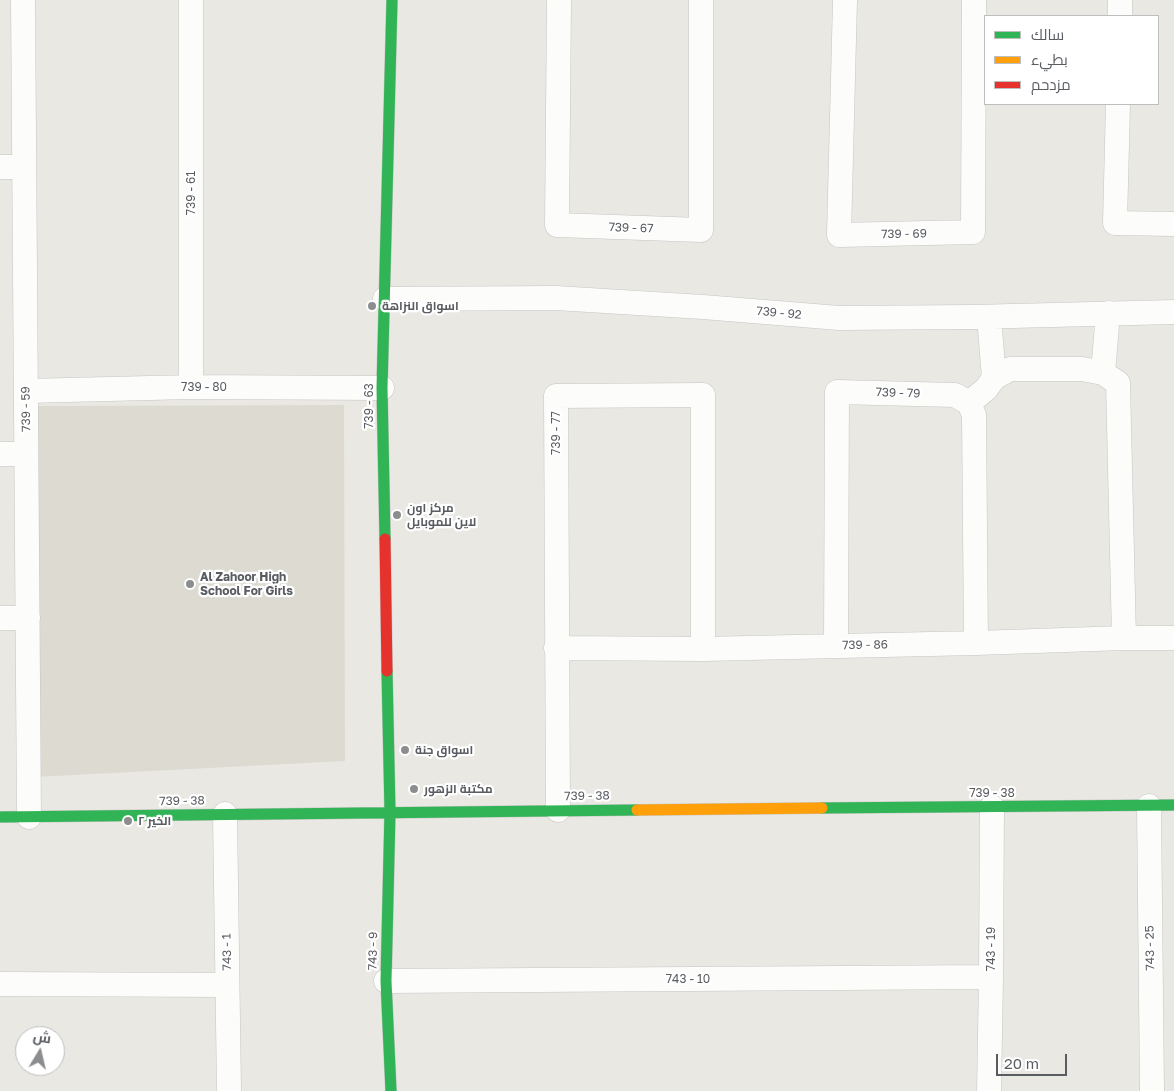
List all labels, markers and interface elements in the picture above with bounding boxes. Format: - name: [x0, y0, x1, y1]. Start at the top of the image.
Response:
- legend: [984, 15, 1159, 105]
- text: سالك: [1031, 25, 1064, 43]
- text: بطيء: [1031, 50, 1068, 68]
- text: مزدحم: [1031, 75, 1071, 93]
- street label: 739 - 61: [184, 171, 198, 215]
- street label: 739 - 67: [608, 220, 654, 236]
- street label: 739 - 69: [881, 226, 927, 242]
- place label: اسواق النزاهة: [382, 299, 459, 313]
- marker: اسواق النزاهة: [366, 300, 378, 312]
- street label: 739 - 92: [756, 304, 802, 322]
- street label: 739 - 80: [181, 380, 227, 394]
- street label: 739 - 63: [362, 383, 376, 429]
- street label: 739 - 79: [875, 385, 921, 401]
- street label: 739 - 59: [18, 386, 34, 432]
- street label: 739 - 77: [549, 411, 563, 455]
- place label: مركز اون لاين للموبايل: [407, 501, 476, 529]
- marker: مركز اون لاين للموبايل: [391, 509, 403, 521]
- place label: Al Zahoor High School For Girls: [200, 570, 293, 598]
- marker: Al Zahoor High School For Girls: [184, 578, 196, 590]
- street label: 739 - 86: [842, 637, 888, 653]
- place label: اسواق جنة: [415, 743, 473, 757]
- marker: اسواق جنة: [399, 744, 411, 756]
- place label: مكتبة الزهور: [424, 782, 493, 796]
- marker: مكتبة الزهور: [408, 783, 420, 795]
- street label: 739 - 38: [969, 786, 1015, 800]
- street label: 739 - 38: [564, 788, 610, 804]
- street label: 739 - 38: [159, 793, 205, 809]
- place label: الخير ٢: [138, 814, 171, 828]
- marker: الخير ٢: [122, 815, 134, 827]
- street label: 743 - 25: [1142, 925, 1158, 971]
- street label: 743 - 19: [984, 927, 998, 971]
- street label: 743 - 9: [365, 932, 381, 970]
- street label: 743 - 1: [219, 933, 235, 971]
- street label: 743 - 10: [666, 972, 710, 986]
- north arrow: [15, 1026, 65, 1076]
- text: ش: [32, 1027, 52, 1046]
- scale bar: [999, 1044, 1070, 1076]
- text: 20 m: [1004, 1054, 1039, 1072]

